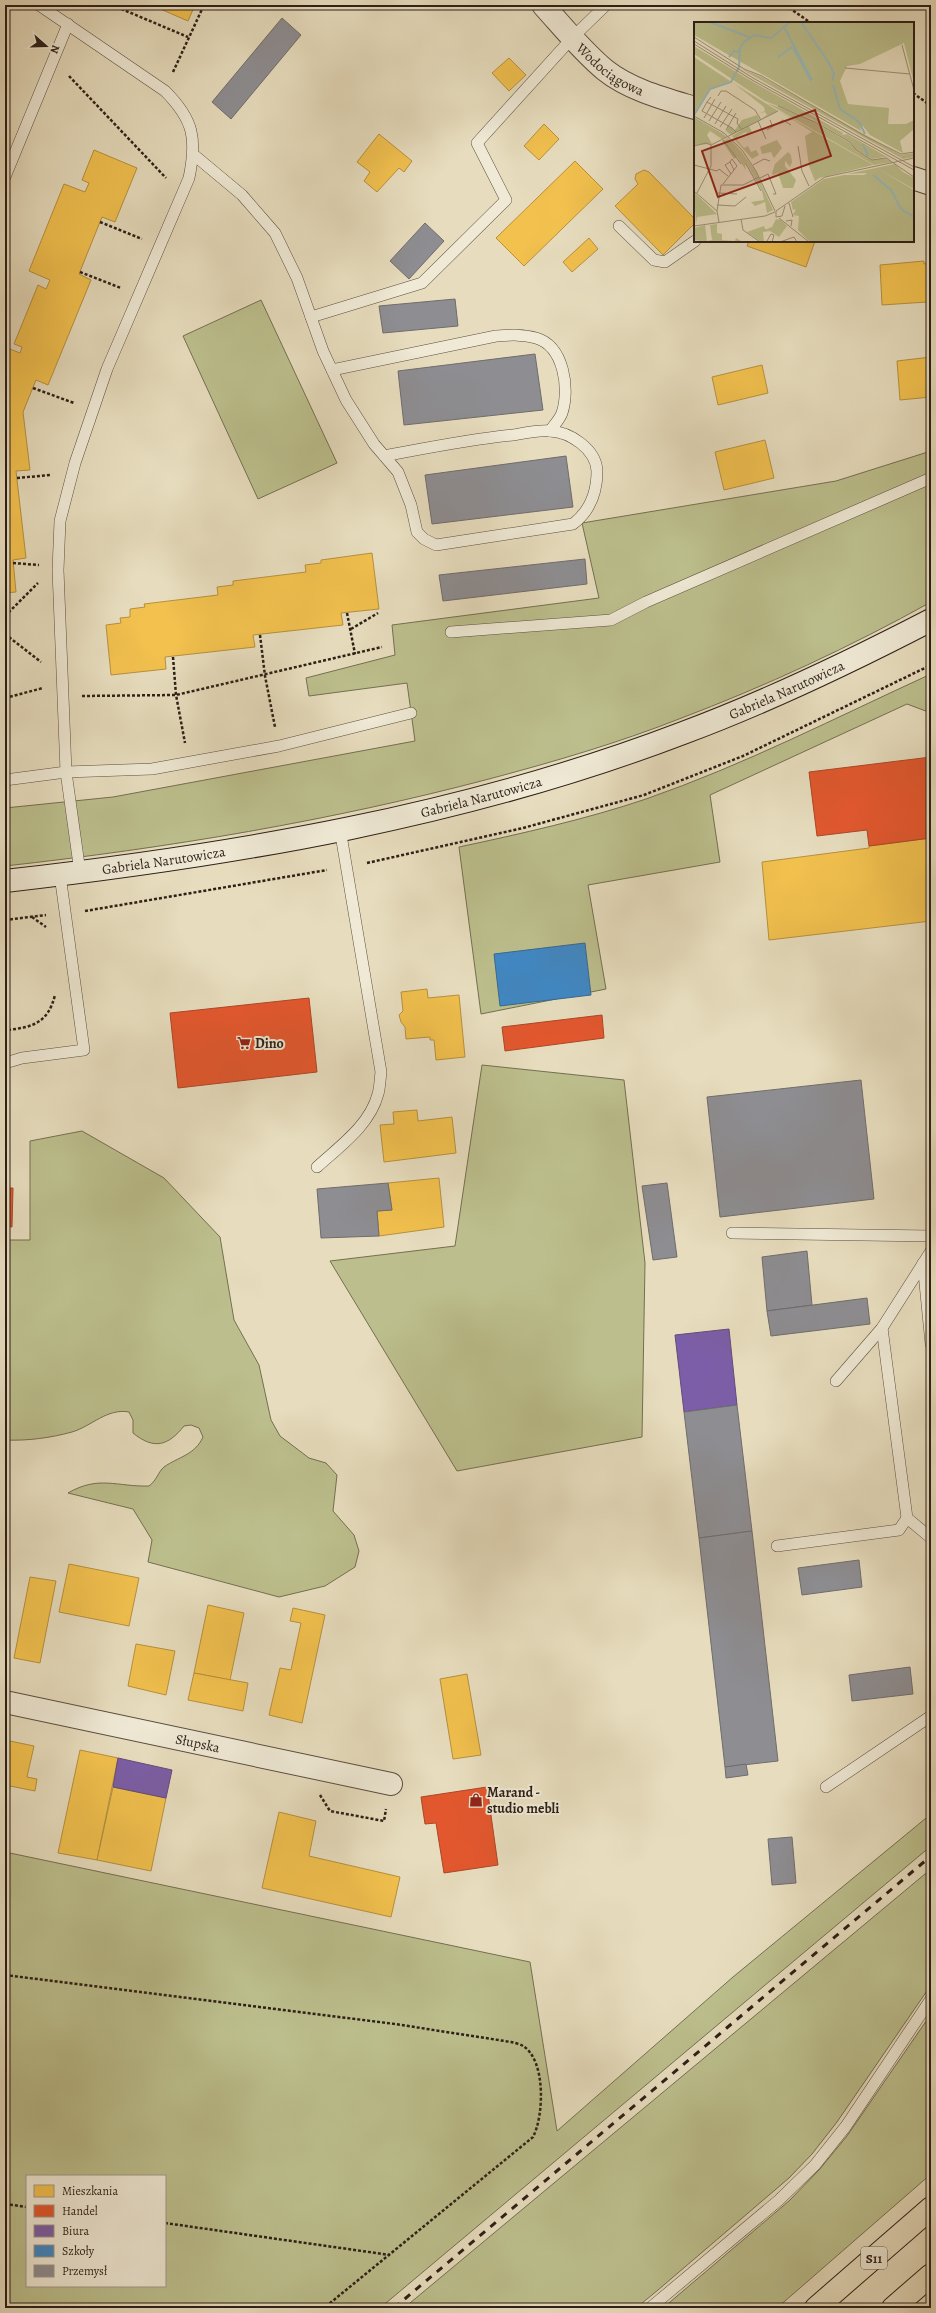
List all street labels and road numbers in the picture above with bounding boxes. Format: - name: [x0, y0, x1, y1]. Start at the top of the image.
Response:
- street label: Wodociągowa: [571, 38, 647, 101]
- street label: Gabriela Narutowicza: [726, 656, 848, 724]
- street label: Gabriela Narutowicza: [419, 772, 545, 822]
- street label: Gabriela Narutowicza: [101, 842, 227, 879]
- street label: Słupska: [174, 1729, 222, 1757]
- road number: S11: [861, 2247, 887, 2269]

